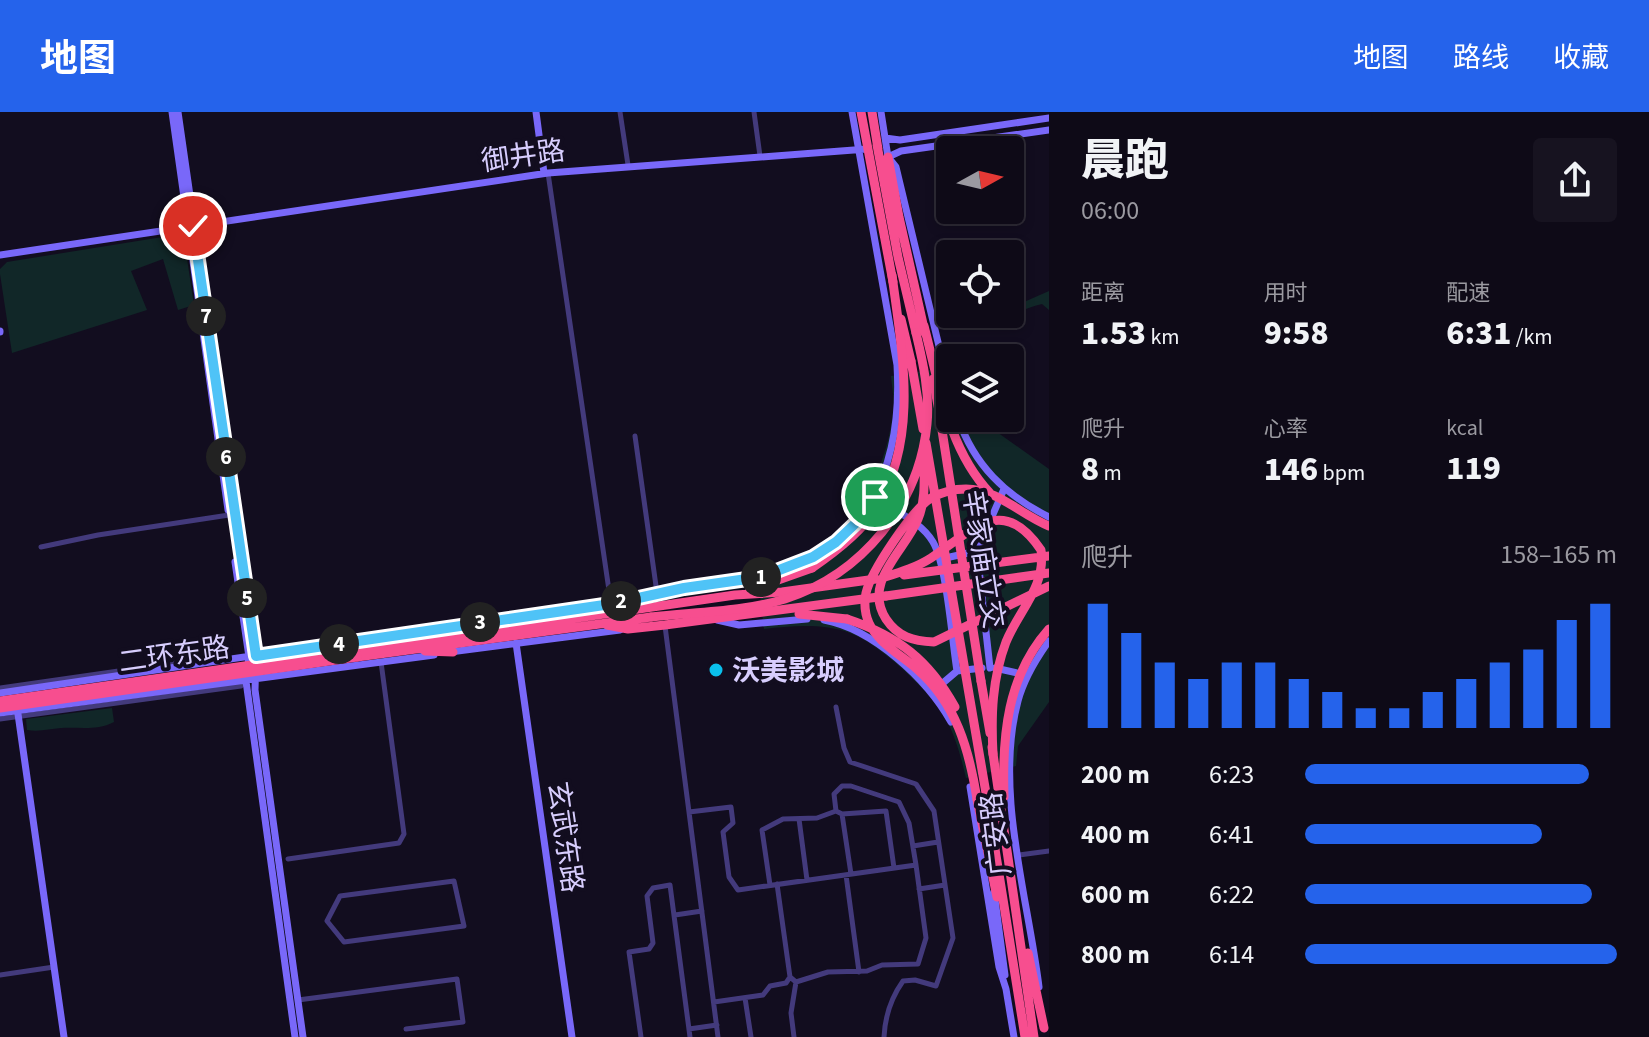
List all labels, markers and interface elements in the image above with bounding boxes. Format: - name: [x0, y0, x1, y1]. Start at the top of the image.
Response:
- text: 地图: [40, 32, 116, 86]
- text: 地图: [1353, 38, 1409, 78]
- text: 路线: [1453, 38, 1509, 78]
- text: 收藏: [1553, 38, 1609, 78]
- street label: 御井路: [479, 130, 568, 182]
- text: 晨跑: [1081, 130, 1169, 193]
- north arrow: [936, 136, 1024, 224]
- map controls: [936, 136, 1024, 432]
- button: share: [1533, 138, 1617, 222]
- pin: [159, 192, 227, 260]
- text: 06:00: [1081, 192, 1139, 229]
- icon: check: [171, 204, 215, 248]
- button: locate: [936, 240, 1024, 328]
- text: 距离: [1081, 277, 1125, 309]
- text: 用时: [1264, 277, 1308, 309]
- text: 配速: [1446, 277, 1490, 309]
- pin: 7: [186, 296, 226, 336]
- text: 7: [200, 300, 212, 332]
- text: 1.53: [1081, 309, 1146, 358]
- text: 9:58: [1264, 309, 1329, 358]
- text: 6:31: [1446, 309, 1511, 358]
- text: km: [1146, 321, 1180, 353]
- text: /km: [1511, 321, 1553, 353]
- button: layers: [936, 344, 1024, 432]
- text: kcal: [1446, 412, 1483, 444]
- text: 爬升: [1081, 413, 1125, 445]
- text: 心率: [1264, 413, 1308, 445]
- pin: 6: [206, 437, 246, 477]
- text: 6: [220, 441, 232, 473]
- text: 119: [1446, 444, 1501, 493]
- text: 8: [1081, 445, 1099, 494]
- text: 146: [1264, 445, 1318, 494]
- text: m: [1099, 457, 1122, 489]
- text: bpm: [1318, 457, 1365, 489]
- pin: [841, 463, 909, 531]
- icon: arrive: [853, 475, 897, 519]
- street label: 辛家庙立交: [952, 487, 1014, 631]
- text: 158–165 m: [1500, 536, 1617, 573]
- text: 爬升: [1081, 539, 1133, 576]
- pin: 1: [741, 557, 781, 597]
- text: 1: [755, 561, 767, 593]
- pin: 5: [227, 578, 267, 618]
- pin: 2: [601, 581, 641, 621]
- text: 5: [241, 582, 253, 614]
- text: 2: [615, 585, 627, 617]
- pin: 3: [460, 602, 500, 642]
- text: 3: [474, 606, 486, 638]
- pin: 4: [319, 624, 359, 664]
- street label: 二环东路: [116, 627, 232, 683]
- text: 4: [333, 628, 345, 660]
- place label: 沃美影城: [732, 651, 844, 691]
- marker: 沃美影城: [707, 661, 725, 679]
- text: 200 m: [1081, 756, 1150, 793]
- text: 6:23: [1209, 756, 1254, 793]
- street label: 玄武东路: [537, 779, 593, 895]
- street label: 广安路: [971, 790, 1021, 878]
- text: 400 m: [1081, 816, 1150, 853]
- text: 6:41: [1209, 816, 1254, 853]
- text: 600 m: [1081, 876, 1150, 913]
- text: 6:22: [1209, 876, 1254, 913]
- text: 800 m: [1081, 936, 1150, 973]
- text: 6:14: [1209, 936, 1254, 973]

